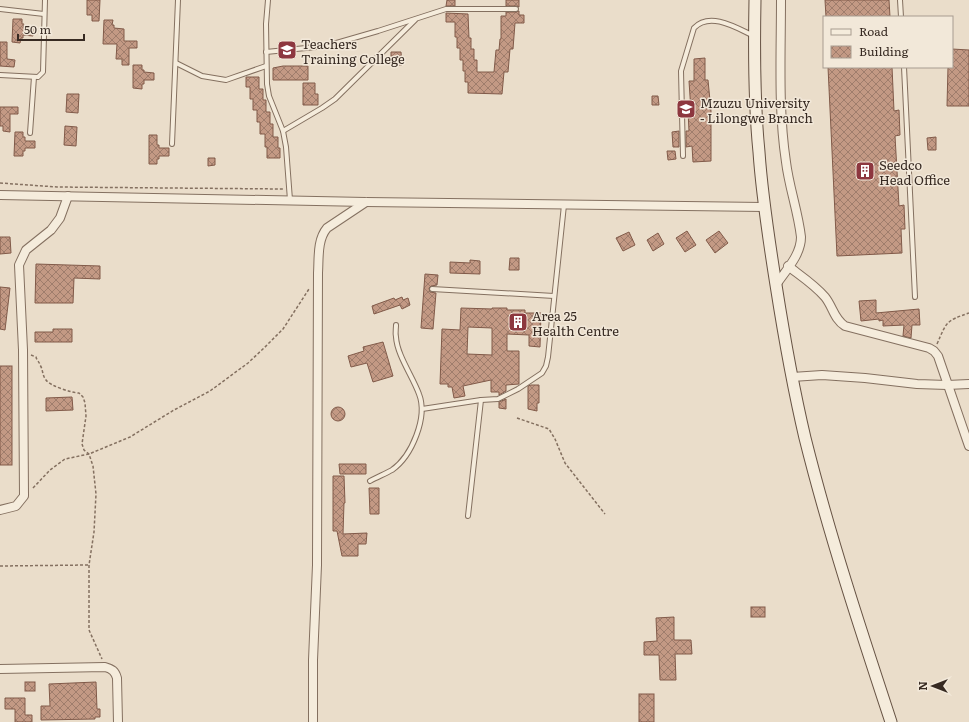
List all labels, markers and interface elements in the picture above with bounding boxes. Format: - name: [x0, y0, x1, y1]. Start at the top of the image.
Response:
- scale bar: [18, 16, 84, 42]
- legend: [823, 16, 953, 68]
- text: 50 m: [24, 20, 51, 38]
- text: Road: [859, 22, 889, 40]
- place label: Teachers Training College: [301, 34, 405, 68]
- school or university icon: Teachers Training College: [276, 39, 298, 61]
- text: Building: [859, 42, 909, 60]
- place label: Mzuzu University - Lilongwe Branch: [700, 93, 813, 127]
- school or university icon: Mzuzu University - Lilongwe Branch: [675, 98, 697, 120]
- place label: Seedco Head Office: [879, 155, 950, 189]
- building icon: Seedco Head Office: [854, 160, 876, 182]
- place label: Area 25 Health Centre: [532, 306, 619, 340]
- building icon: Area 25 Health Centre: [507, 311, 529, 333]
- north arrow: [913, 666, 953, 706]
- text: N: [914, 681, 930, 691]

